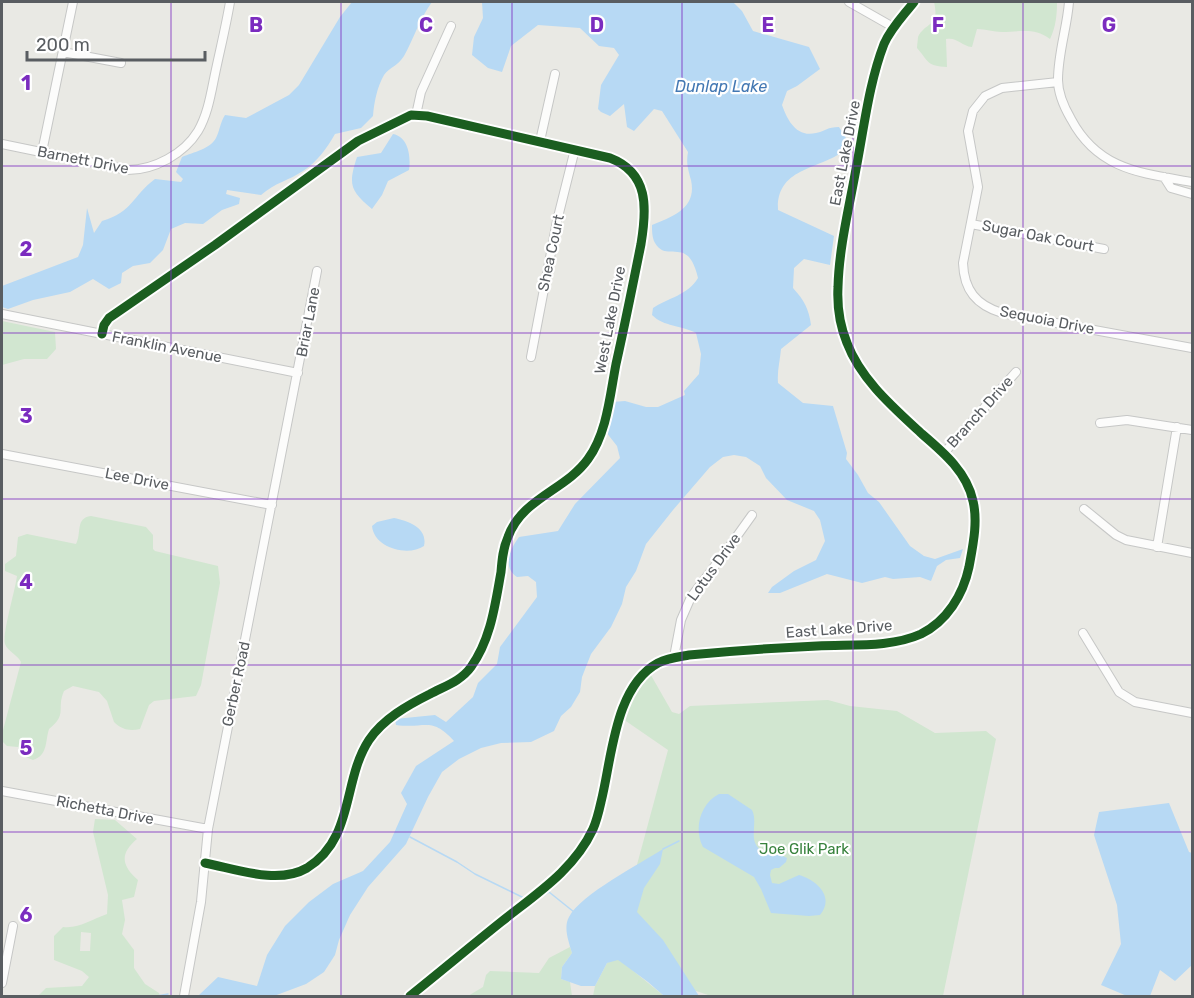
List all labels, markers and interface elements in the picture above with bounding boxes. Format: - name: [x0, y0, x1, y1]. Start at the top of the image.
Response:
- text: B: [249, 13, 263, 37]
- text: C: [419, 13, 433, 37]
- text: D: [590, 13, 604, 37]
- text: E: [762, 13, 774, 37]
- text: F: [932, 13, 944, 37]
- text: G: [1102, 13, 1116, 37]
- scale bar: [27, 24, 206, 62]
- text: 200 m: [36, 34, 90, 56]
- text: 1: [21, 71, 31, 95]
- water label: Dunlap Lake: [675, 77, 767, 96]
- street label: East Lake Drive: [826, 99, 864, 207]
- street label: Barnett Drive: [36, 142, 130, 178]
- street label: Shea Court: [534, 213, 568, 293]
- street label: Sugar Oak Court: [981, 216, 1096, 256]
- text: 2: [20, 237, 33, 261]
- street label: West Lake Drive: [591, 265, 629, 375]
- street label: Briar Lane: [292, 285, 324, 359]
- street label: Sequoia Drive: [998, 302, 1096, 338]
- street label: Franklin Avenue: [111, 328, 223, 366]
- street label: Branch Drive: [943, 372, 1017, 452]
- text: 3: [19, 404, 33, 428]
- street label: Lee Drive: [103, 464, 171, 494]
- street label: Lotus Drive: [683, 530, 745, 604]
- text: 4: [19, 570, 33, 594]
- street label: East Lake Drive: [785, 616, 893, 642]
- street label: Gerber Road: [218, 640, 254, 728]
- text: 5: [20, 736, 33, 760]
- street label: Richetta Drive: [55, 792, 155, 828]
- park label: Joe Glik Park: [759, 840, 849, 858]
- text: 6: [19, 903, 33, 927]

